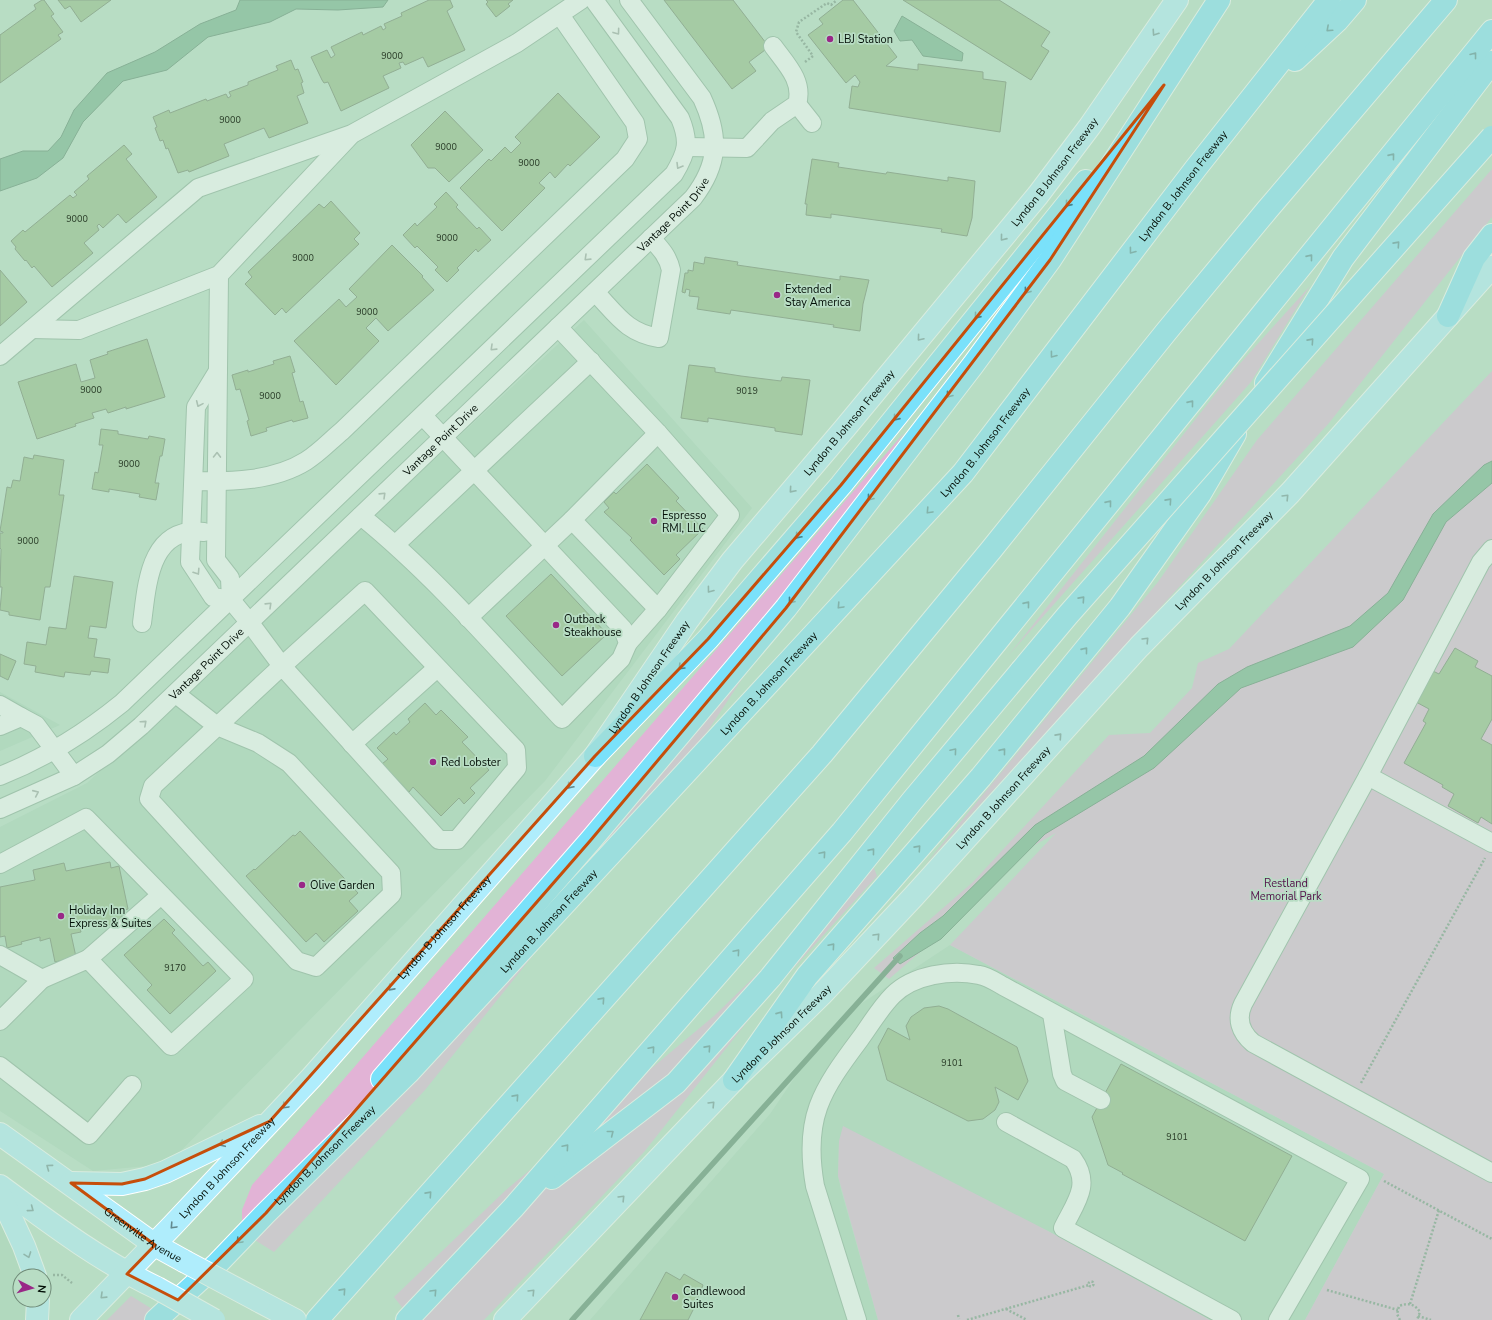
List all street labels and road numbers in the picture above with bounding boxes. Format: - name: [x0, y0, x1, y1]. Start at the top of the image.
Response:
- street label: Lyndon B Johnson Freeway: [1008, 114, 1102, 230]
- street label: Lyndon B. Johnson Freeway: [1136, 127, 1231, 245]
- street label: Vantage Point Drive: [633, 175, 713, 256]
- street label: Lyndon B Johnson Freeway: [801, 366, 899, 479]
- street label: Lyndon B. Johnson Freeway: [937, 384, 1034, 501]
- street label: Vantage Point Drive: [399, 401, 481, 480]
- street label: Lyndon B Johnson Freeway: [1172, 507, 1277, 614]
- street label: Lyndon B Johnson Freeway: [605, 617, 693, 737]
- street label: Vantage Point Drive: [165, 624, 247, 704]
- street label: Lyndon B. Johnson Freeway: [717, 628, 821, 739]
- street label: Lyndon B Johnson Freeway: [953, 743, 1054, 853]
- street label: Lyndon B. Johnson Freeway: [497, 866, 601, 977]
- street label: Lyndon B Johnson Freeway: [394, 872, 495, 983]
- street label: Lyndon B Johnson Freeway: [729, 981, 835, 1086]
- street label: Lyndon B. Johnson Freeway: [271, 1102, 379, 1209]
- street label: Lyndon B Johnson Freeway: [176, 1114, 279, 1222]
- street label: Greenville Avenue: [101, 1204, 184, 1266]

